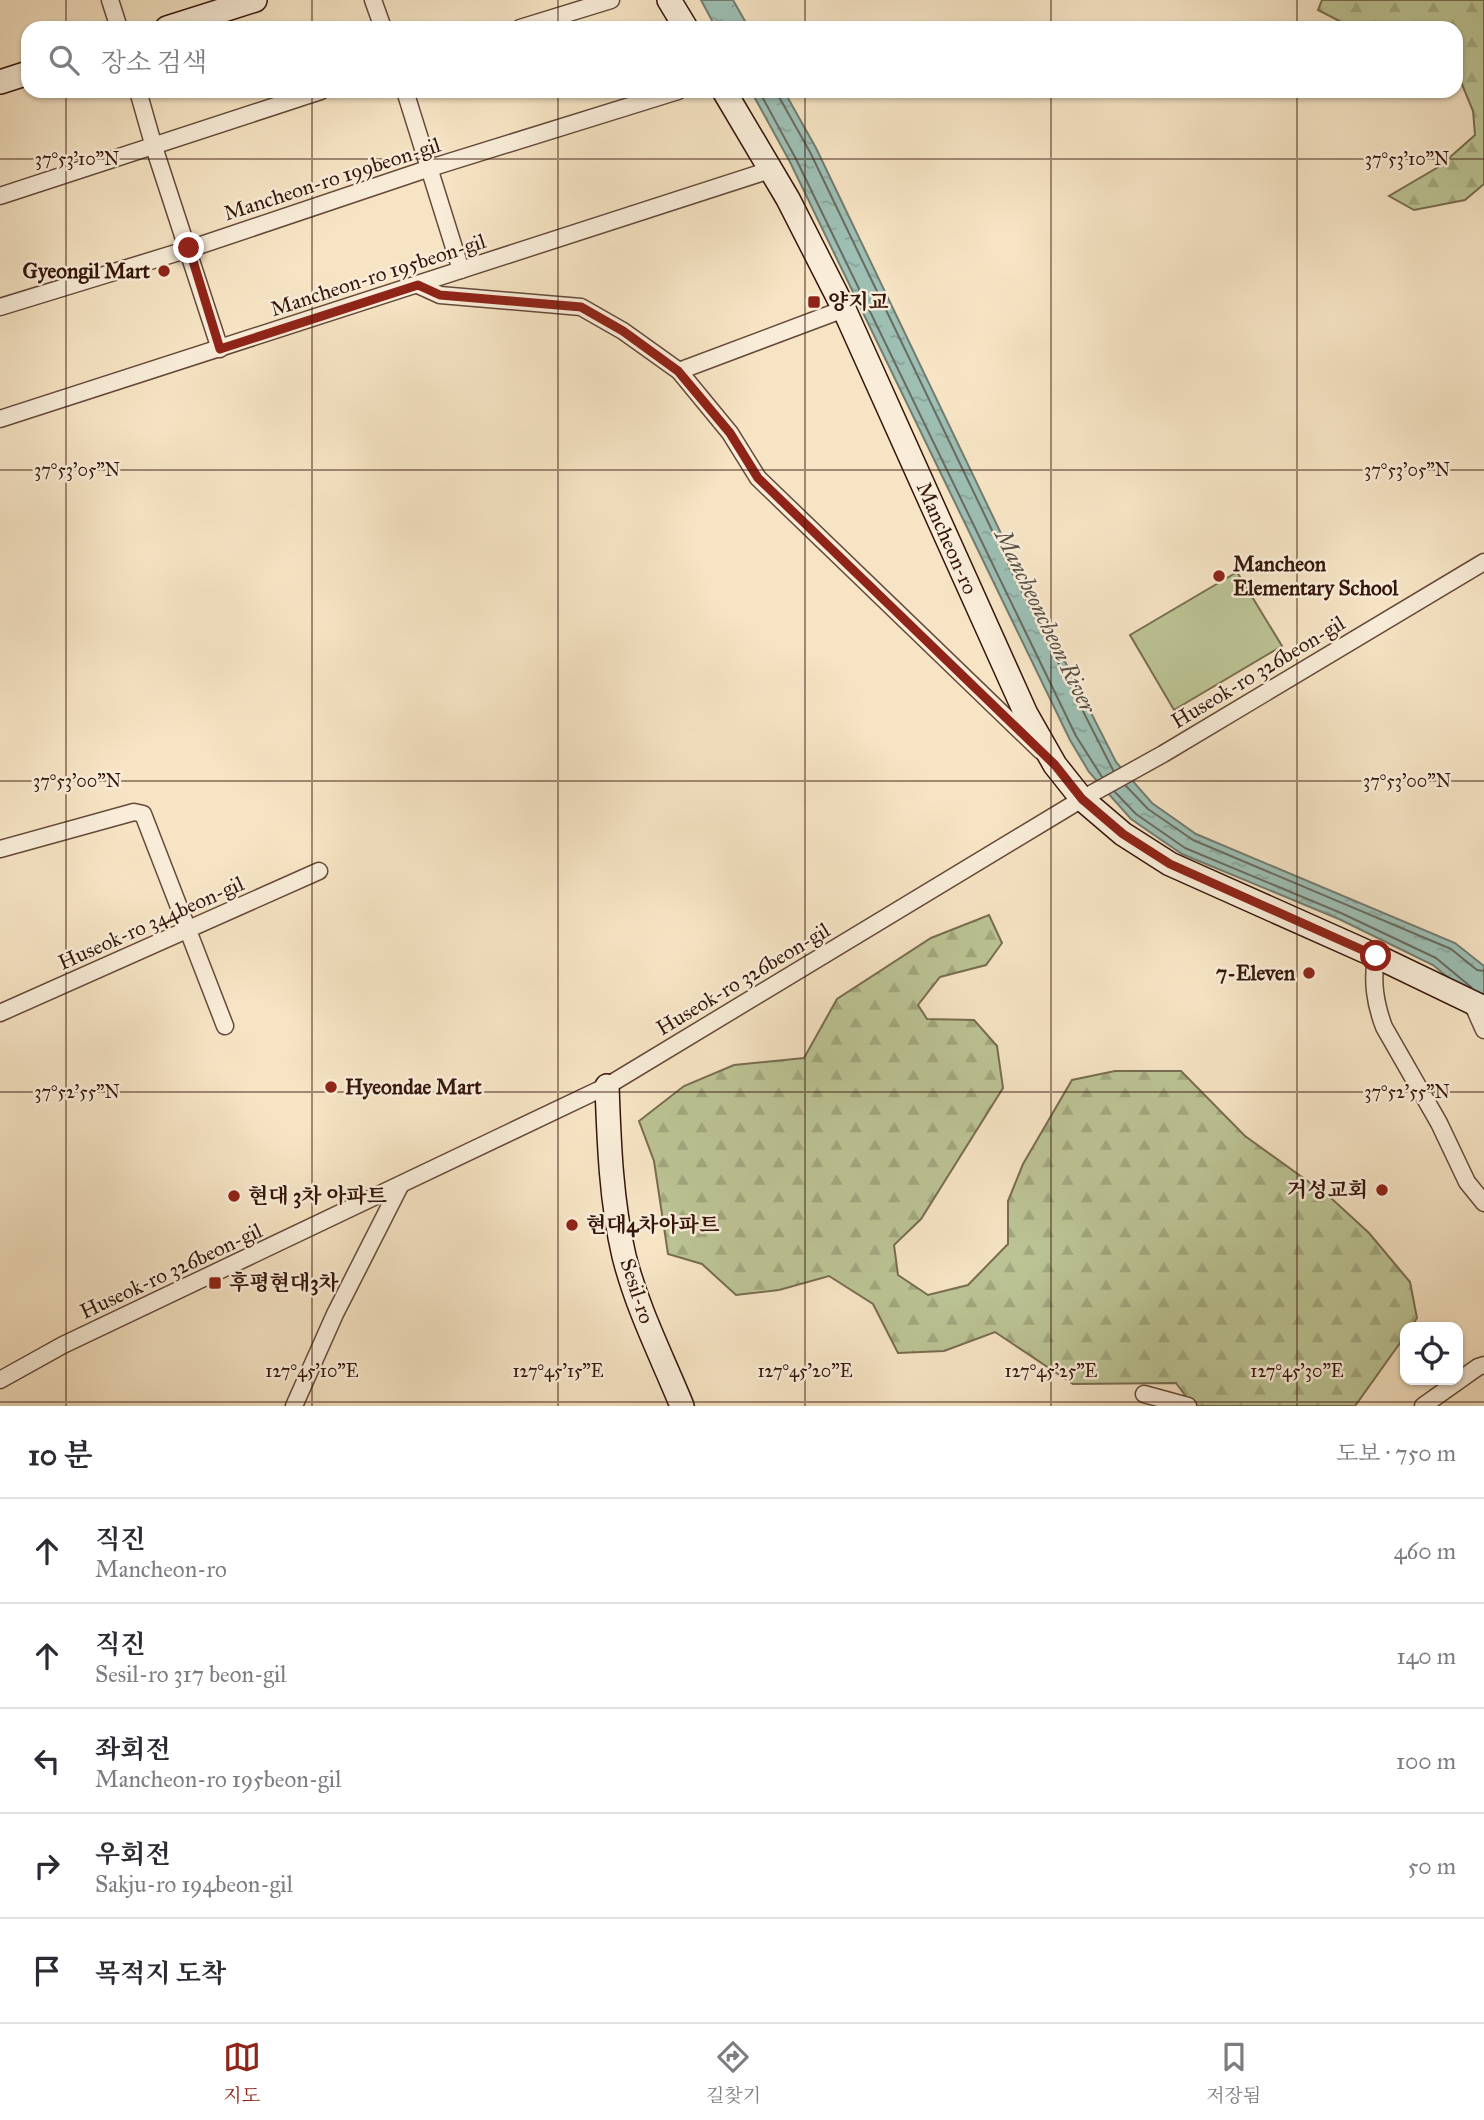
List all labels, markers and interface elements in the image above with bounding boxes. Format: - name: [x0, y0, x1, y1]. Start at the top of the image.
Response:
- search box: [21, 21, 1463, 98]
- icon: search: [45, 41, 83, 79]
- text: 장소 검색: [101, 46, 207, 78]
- street label: Mancheon-ro 199beon-gil: [220, 132, 444, 226]
- text: 37°53'10"N: [35, 148, 119, 170]
- text: 37°53'10"N: [1365, 148, 1449, 170]
- street label: Mancheon-ro 195beon-gil: [267, 228, 489, 322]
- route end: [173, 232, 204, 263]
- place label: Gyeongil Mart: [23, 258, 151, 284]
- marker: Gyeongil Mart: [156, 263, 172, 279]
- place label: 양지교: [828, 289, 889, 315]
- marker: 양지교: [806, 294, 822, 310]
- text: 37°53'05"N: [34, 459, 120, 481]
- text: 37°53'05"N: [1364, 459, 1450, 481]
- street label: Mancheon-ro: [911, 478, 983, 598]
- water label: Mancheoncheon River: [989, 523, 1103, 718]
- place label: Mancheon Elementary School: [1233, 551, 1399, 601]
- marker: Mancheon Elementary School: [1211, 568, 1227, 584]
- street label: Huseok-ro 326beon-gil: [1166, 610, 1350, 734]
- text: 37°53'00"N: [33, 770, 121, 792]
- text: 37°53'00"N: [1363, 770, 1451, 792]
- street label: Huseok-ro 344beon-gil: [54, 870, 248, 976]
- street label: Huseok-ro 326beon-gil: [651, 917, 835, 1041]
- route start: [1360, 940, 1391, 971]
- place label: 7-Eleven: [1216, 960, 1296, 986]
- marker: 7-Eleven: [1301, 965, 1317, 981]
- place label: Hyeondae Mart: [345, 1074, 482, 1100]
- marker: Hyeondae Mart: [323, 1079, 339, 1095]
- text: 37°52'55"N: [34, 1081, 120, 1103]
- text: 37°52'55"N: [1364, 1081, 1450, 1103]
- place label: 거성교회: [1287, 1177, 1368, 1203]
- marker: 거성교회: [1374, 1182, 1390, 1198]
- place label: 현대 3차 아파트: [248, 1183, 387, 1209]
- marker: 현대 3차 아파트: [226, 1188, 242, 1204]
- place label: 현대4차아파트: [586, 1212, 719, 1238]
- street label: Huseok-ro 326beon-gil: [76, 1217, 267, 1325]
- marker: 현대4차아파트: [564, 1217, 580, 1233]
- street label: Sesil-ro: [614, 1255, 660, 1327]
- place label: 후평현대3차: [229, 1270, 340, 1296]
- marker: 후평현대3차: [207, 1275, 223, 1291]
- map controls: [1400, 1322, 1463, 1385]
- button: locate: [1400, 1322, 1463, 1385]
- text: 127°45'10"E: [265, 1360, 359, 1382]
- text: 127°45'15"E: [512, 1360, 604, 1382]
- text: 127°45'20"E: [757, 1360, 853, 1382]
- text: 127°45'25"E: [1005, 1360, 1098, 1382]
- text: 127°45'30"E: [1250, 1360, 1344, 1382]
- text: 10 분: [28, 1437, 93, 1473]
- text: 도보 · 750 m: [1336, 1439, 1456, 1467]
- text: 직진: [95, 1523, 145, 1555]
- icon: ahead: [28, 1532, 66, 1570]
- text: 460 m: [1394, 1537, 1456, 1565]
- text: Mancheon-ro: [95, 1555, 227, 1583]
- text: 직진: [95, 1628, 145, 1660]
- icon: ahead: [28, 1637, 66, 1675]
- text: 140 m: [1396, 1642, 1456, 1670]
- text: Sesil-ro 317 beon-gil: [95, 1660, 287, 1688]
- text: 좌회전: [95, 1733, 170, 1765]
- icon: left: [28, 1742, 66, 1780]
- text: 100 m: [1396, 1747, 1456, 1775]
- text: Mancheon-ro 195beon-gil: [95, 1765, 341, 1793]
- text: 우회전: [95, 1838, 170, 1870]
- icon: right: [28, 1847, 66, 1885]
- text: 50 m: [1408, 1852, 1456, 1880]
- text: Sakju-ro 194beon-gil: [95, 1870, 293, 1898]
- icon: arrive: [28, 1952, 66, 1990]
- text: 목적지 도착: [95, 1957, 226, 1989]
- tab: 지도: [223, 2038, 261, 2107]
- tab: 길찾기: [706, 2038, 761, 2107]
- tab: 저장됨: [1206, 2038, 1261, 2107]

